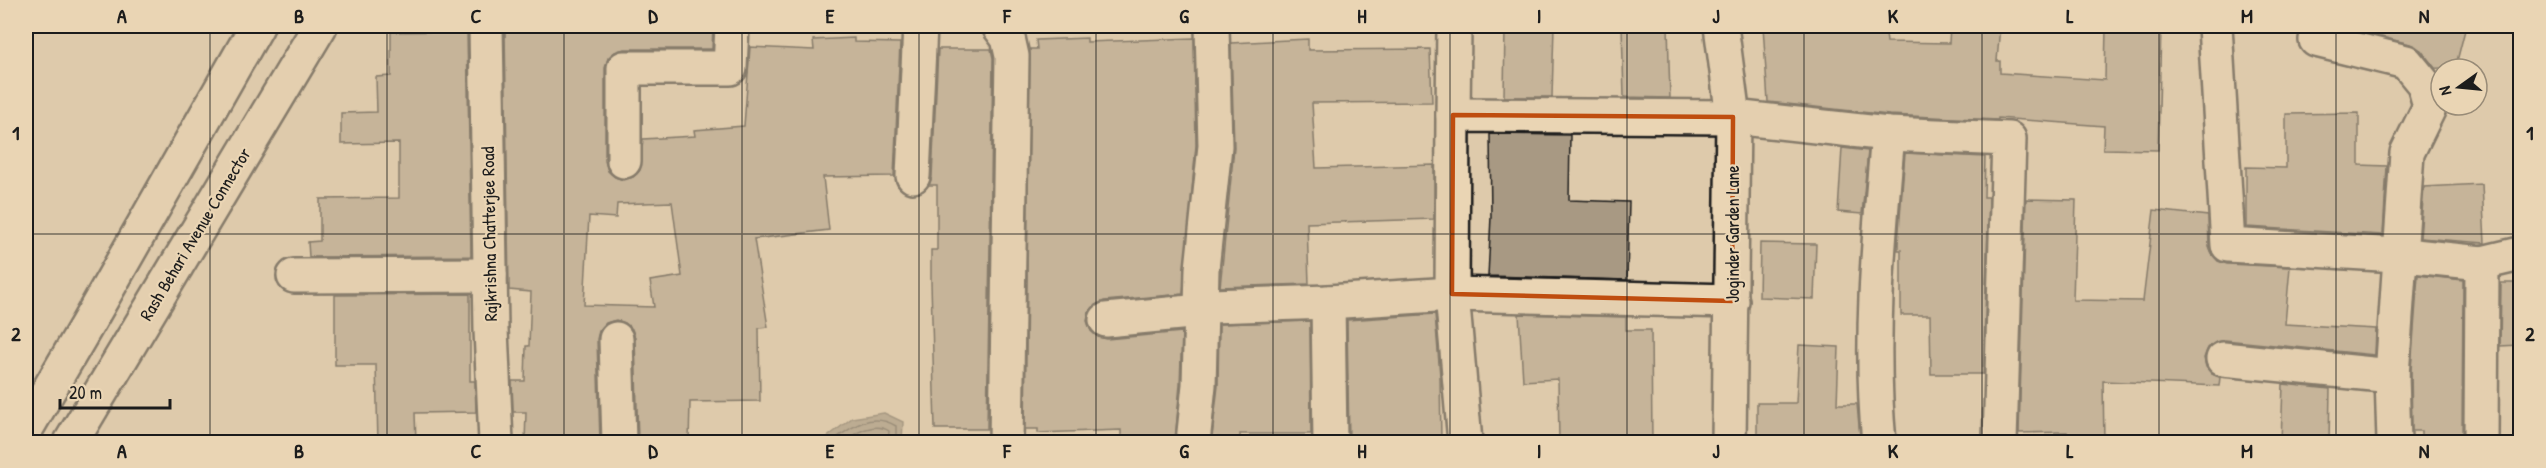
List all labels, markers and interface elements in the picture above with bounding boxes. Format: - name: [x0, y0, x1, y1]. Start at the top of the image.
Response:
- text: A: [117, 2, 127, 29]
- text: B: [294, 2, 304, 29]
- text: C: [471, 2, 482, 29]
- text: D: [648, 2, 658, 29]
- text: E: [826, 2, 835, 29]
- text: F: [1002, 2, 1012, 29]
- text: G: [1179, 2, 1189, 29]
- text: H: [1357, 2, 1367, 29]
- text: I: [1537, 2, 1541, 29]
- text: J: [1712, 2, 1720, 29]
- text: K: [1888, 2, 1899, 29]
- text: L: [2066, 2, 2074, 29]
- text: M: [2241, 2, 2253, 29]
- text: N: [2419, 2, 2430, 29]
- north arrow: [2429, 57, 2489, 117]
- text: N: [2433, 83, 2456, 98]
- text: 1: [12, 119, 20, 146]
- text: 1: [2526, 119, 2534, 146]
- street label: Rash Behari Avenue Connector: [133, 143, 257, 325]
- street label: Rajkrishna Chatterjee Road: [475, 146, 503, 322]
- street label: Joginder Garden Lane: [1720, 165, 1745, 303]
- text: 2: [11, 320, 21, 347]
- text: 2: [2525, 320, 2535, 347]
- scale bar: [60, 372, 170, 410]
- text: 20 m: [69, 380, 102, 405]
- text: A: [117, 437, 127, 464]
- text: B: [294, 437, 304, 464]
- text: C: [471, 437, 482, 464]
- text: D: [648, 437, 658, 464]
- text: E: [826, 437, 835, 464]
- text: F: [1002, 437, 1012, 464]
- text: G: [1179, 437, 1189, 464]
- text: H: [1357, 437, 1367, 464]
- text: I: [1537, 437, 1541, 464]
- text: J: [1712, 437, 1720, 464]
- text: K: [1888, 437, 1899, 464]
- text: L: [2066, 437, 2074, 464]
- text: M: [2241, 437, 2253, 464]
- text: N: [2419, 437, 2430, 464]

